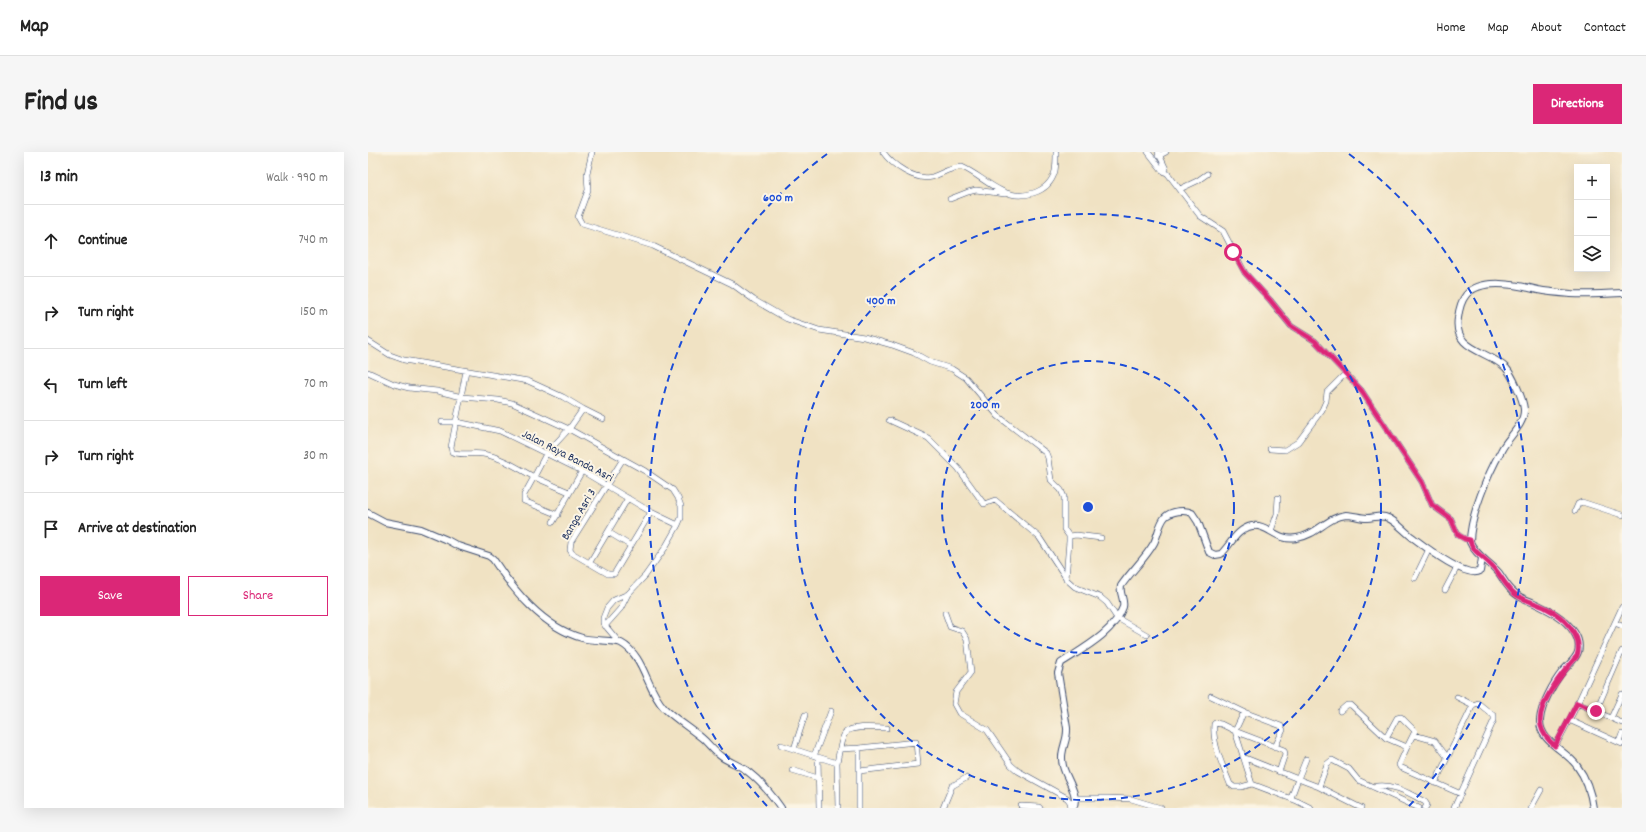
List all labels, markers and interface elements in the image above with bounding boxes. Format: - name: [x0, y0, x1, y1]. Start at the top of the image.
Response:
- text: Map: [20, 14, 49, 41]
- text: Home: [1436, 18, 1465, 38]
- text: Map: [1487, 18, 1509, 38]
- text: About: [1531, 18, 1562, 38]
- text: Contact: [1584, 18, 1626, 38]
- text: Find us: [24, 84, 98, 124]
- button: Directions: [1533, 84, 1622, 124]
- map controls: [1574, 164, 1610, 272]
- button: +: [1574, 164, 1610, 200]
- text: 13 min: [40, 166, 78, 190]
- text: Walk · 990 m: [266, 169, 328, 188]
- text: 600 m: [763, 190, 793, 207]
- button: −: [1574, 200, 1610, 236]
- icon: ahead: [40, 230, 62, 252]
- text: Continue: [78, 230, 127, 252]
- text: 740 m: [299, 231, 328, 250]
- button: layers: [1574, 236, 1610, 272]
- route start: [1224, 243, 1242, 261]
- text: 400 m: [866, 293, 896, 310]
- icon: right: [40, 302, 62, 324]
- text: Turn right: [78, 302, 134, 324]
- text: 150 m: [300, 303, 328, 322]
- icon: left: [40, 374, 62, 396]
- text: Turn left: [78, 374, 127, 396]
- text: 70 m: [304, 375, 328, 394]
- text: 200 m: [970, 397, 1000, 414]
- street label: Jalan Raya Banda Asri: [519, 426, 616, 487]
- icon: right: [40, 446, 62, 468]
- text: Turn right: [78, 446, 134, 468]
- text: 30 m: [303, 447, 328, 466]
- street label: Banga Asri 3: [558, 486, 601, 544]
- centre of rings: [1081, 500, 1095, 514]
- icon: arrive: [40, 518, 62, 540]
- text: Arrive at destination: [78, 518, 196, 540]
- button: Save: [40, 576, 180, 616]
- button: Share: [188, 576, 328, 616]
- route end: [1587, 702, 1605, 720]

